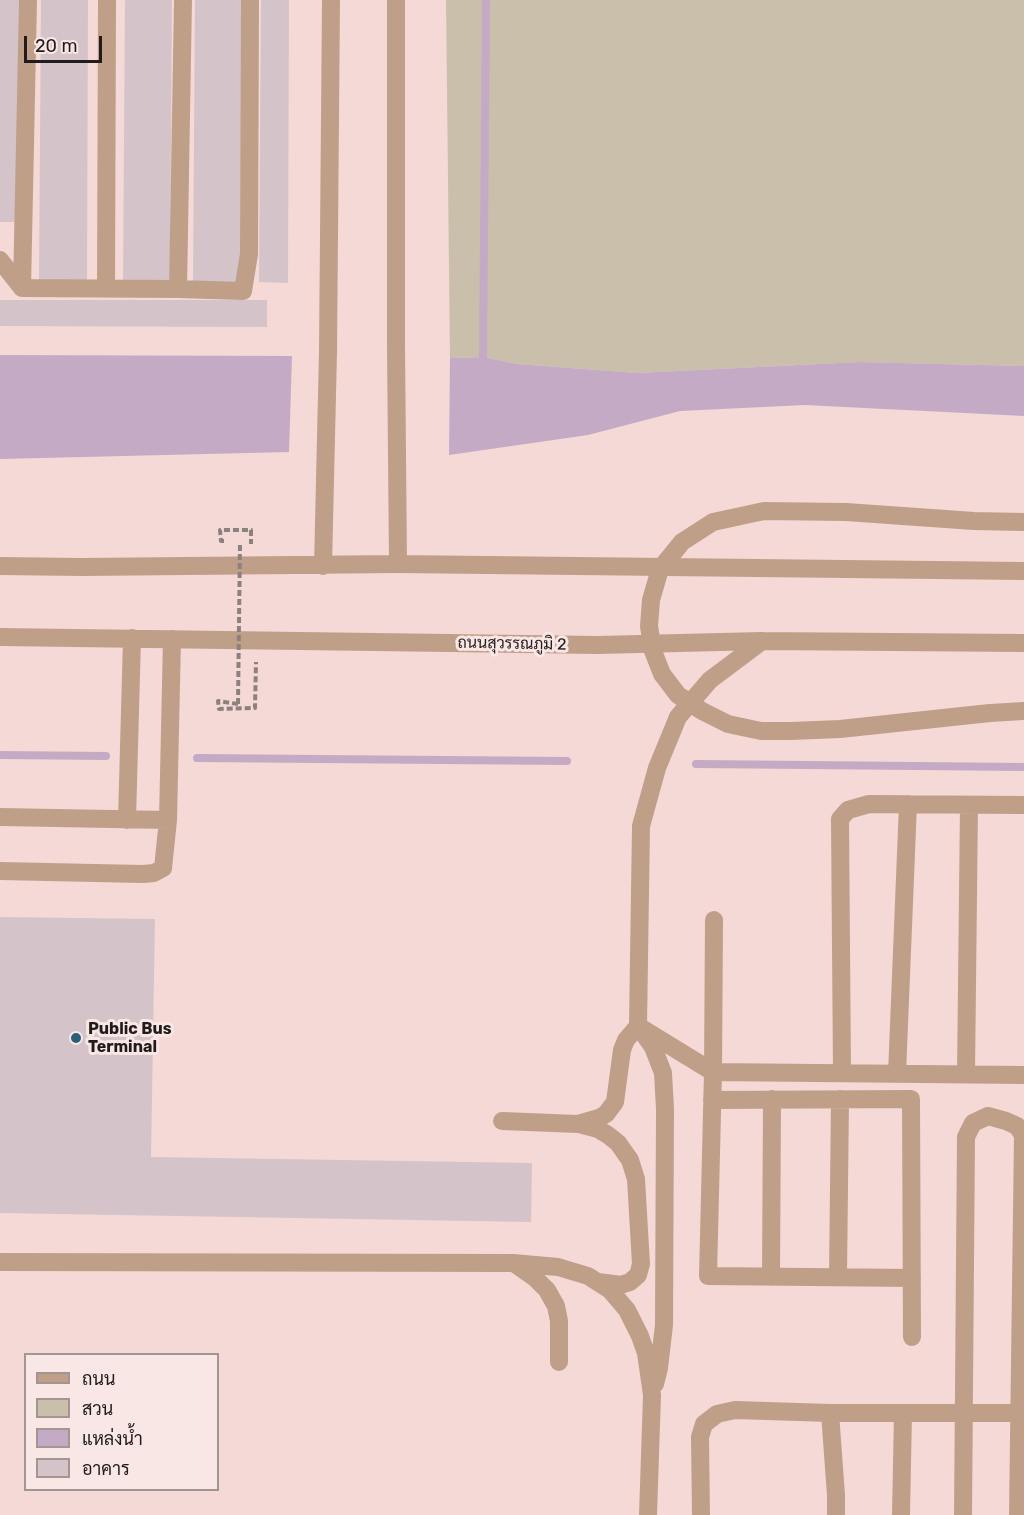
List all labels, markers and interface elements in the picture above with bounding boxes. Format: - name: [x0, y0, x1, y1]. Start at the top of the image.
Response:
- scale bar: [27, 24, 105, 62]
- text: 20 m: [35, 35, 77, 57]
- street label: ถนนสุวรรณภูมิ 2: [457, 633, 567, 655]
- place label: Public Bus Terminal: [88, 1019, 172, 1057]
- marker: Public Bus Terminal: [69, 1031, 83, 1045]
- legend: [24, 1353, 219, 1491]
- text: ถนน: [82, 1368, 115, 1390]
- text: สวน: [82, 1398, 113, 1420]
- text: แหล่งน้ำ: [82, 1428, 143, 1450]
- text: อาคาร: [82, 1458, 130, 1480]

